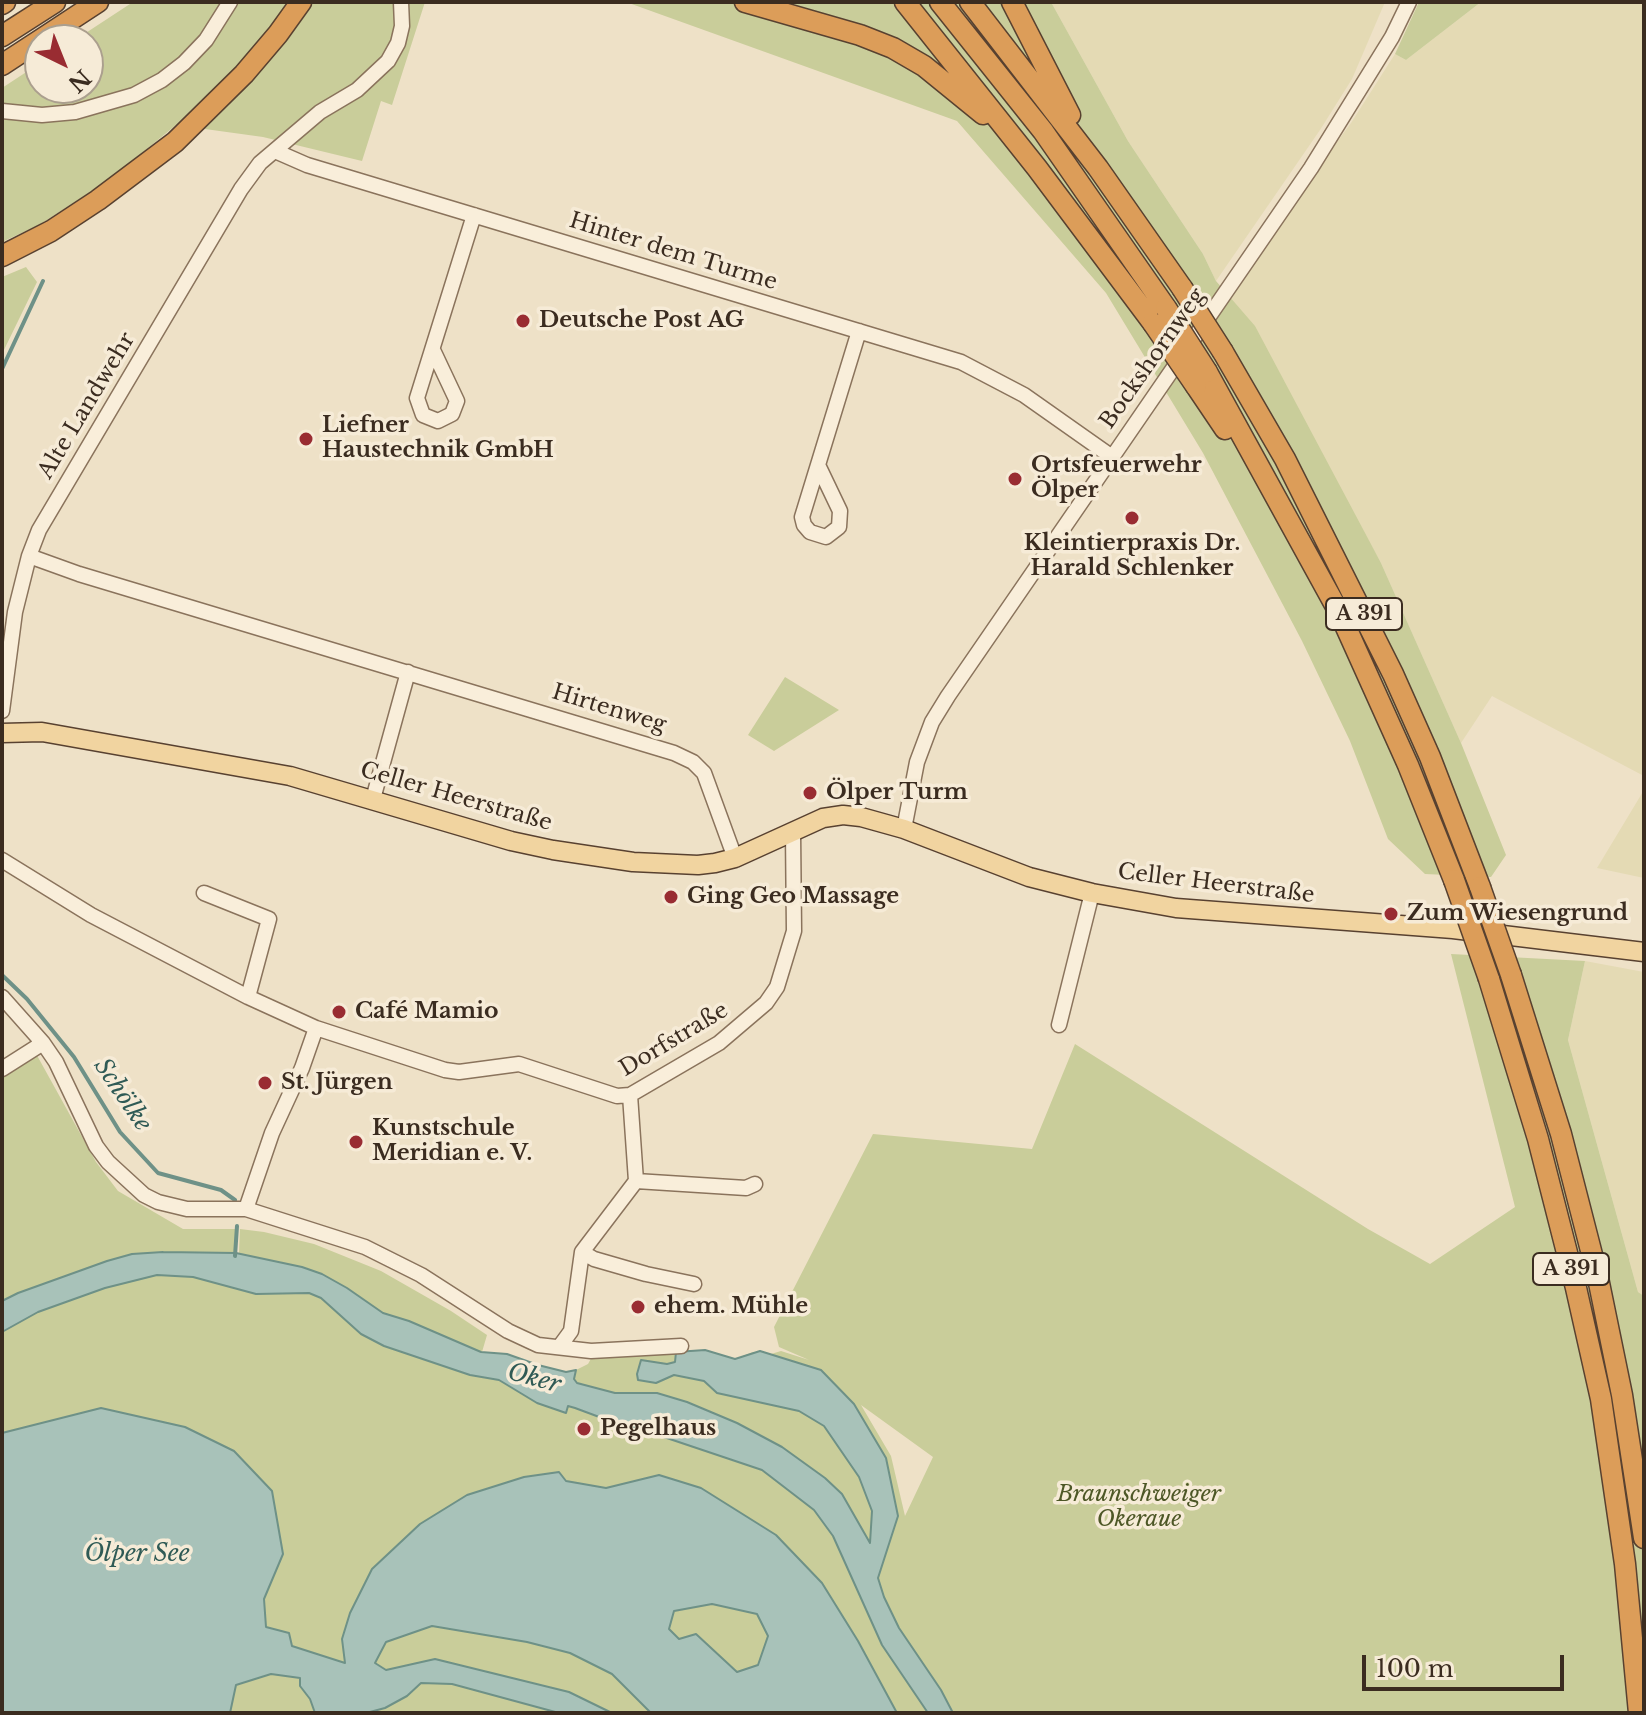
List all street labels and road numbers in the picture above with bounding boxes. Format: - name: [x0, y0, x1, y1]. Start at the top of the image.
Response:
- street label: Hinter dem Turme: [566, 208, 780, 296]
- street label: Bockshornweg: [1095, 284, 1211, 434]
- street label: Alte Landwehr: [33, 328, 141, 484]
- road number: A 391: [1326, 598, 1402, 630]
- street label: Hirtenweg: [549, 679, 669, 739]
- street label: Celler Heerstraße: [357, 757, 555, 837]
- street label: Celler Heerstraße: [1116, 859, 1316, 909]
- street label: Dorfstraße: [615, 997, 733, 1083]
- road number: A 391: [1533, 1253, 1609, 1285]

